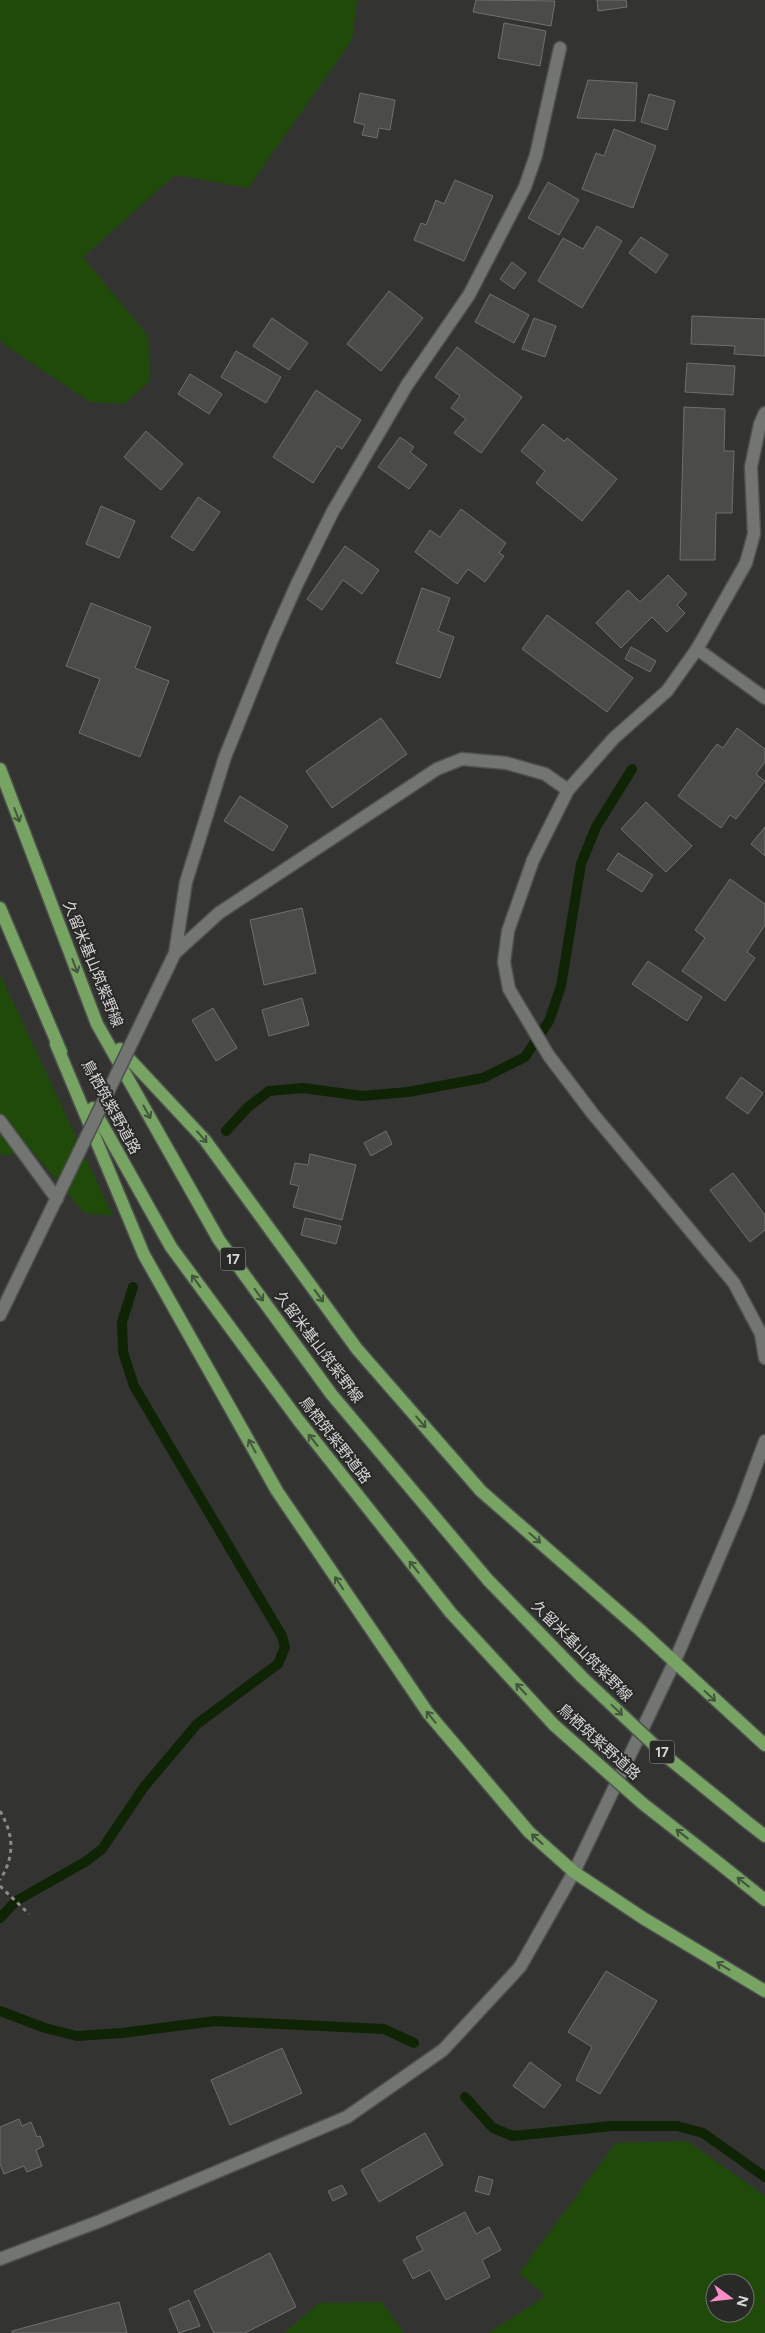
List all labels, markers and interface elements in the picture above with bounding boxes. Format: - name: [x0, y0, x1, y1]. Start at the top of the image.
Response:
- one-way arrow: [13, 807, 23, 822]
- street label: 久留米基山筑紫野線: [59, 898, 127, 1030]
- one-way arrow: [72, 959, 81, 974]
- street label: 鳥栖筑紫野道路: [78, 1057, 144, 1157]
- one-way arrow: [143, 1104, 152, 1119]
- one-way arrow: [196, 1131, 208, 1144]
- road number: 17: [220, 1248, 246, 1270]
- one-way arrow: [191, 1274, 201, 1288]
- one-way arrow: [254, 1288, 264, 1302]
- street label: 久留米基山筑紫野線: [271, 1288, 367, 1406]
- one-way arrow: [313, 1289, 324, 1302]
- street label: 鳥栖筑紫野道路: [296, 1393, 374, 1487]
- one-way arrow: [415, 1416, 427, 1429]
- one-way arrow: [308, 1433, 319, 1446]
- one-way arrow: [246, 1439, 256, 1453]
- one-way arrow: [528, 1532, 541, 1544]
- one-way arrow: [409, 1560, 420, 1573]
- one-way arrow: [334, 1576, 344, 1590]
- street label: 久留米基山筑紫野線: [528, 1597, 636, 1705]
- one-way arrow: [515, 1683, 527, 1695]
- one-way arrow: [704, 1690, 716, 1702]
- street label: 鳥栖筑紫野道路: [554, 1700, 644, 1784]
- one-way arrow: [611, 1704, 624, 1716]
- one-way arrow: [425, 1710, 436, 1723]
- road number: 17: [650, 1740, 674, 1764]
- one-way arrow: [676, 1829, 689, 1840]
- one-way arrow: [531, 1834, 544, 1845]
- one-way arrow: [736, 1877, 749, 1888]
- one-way arrow: [716, 1961, 731, 1971]
- north arrow: [705, 2273, 755, 2323]
- text: N: [732, 2294, 752, 2309]

